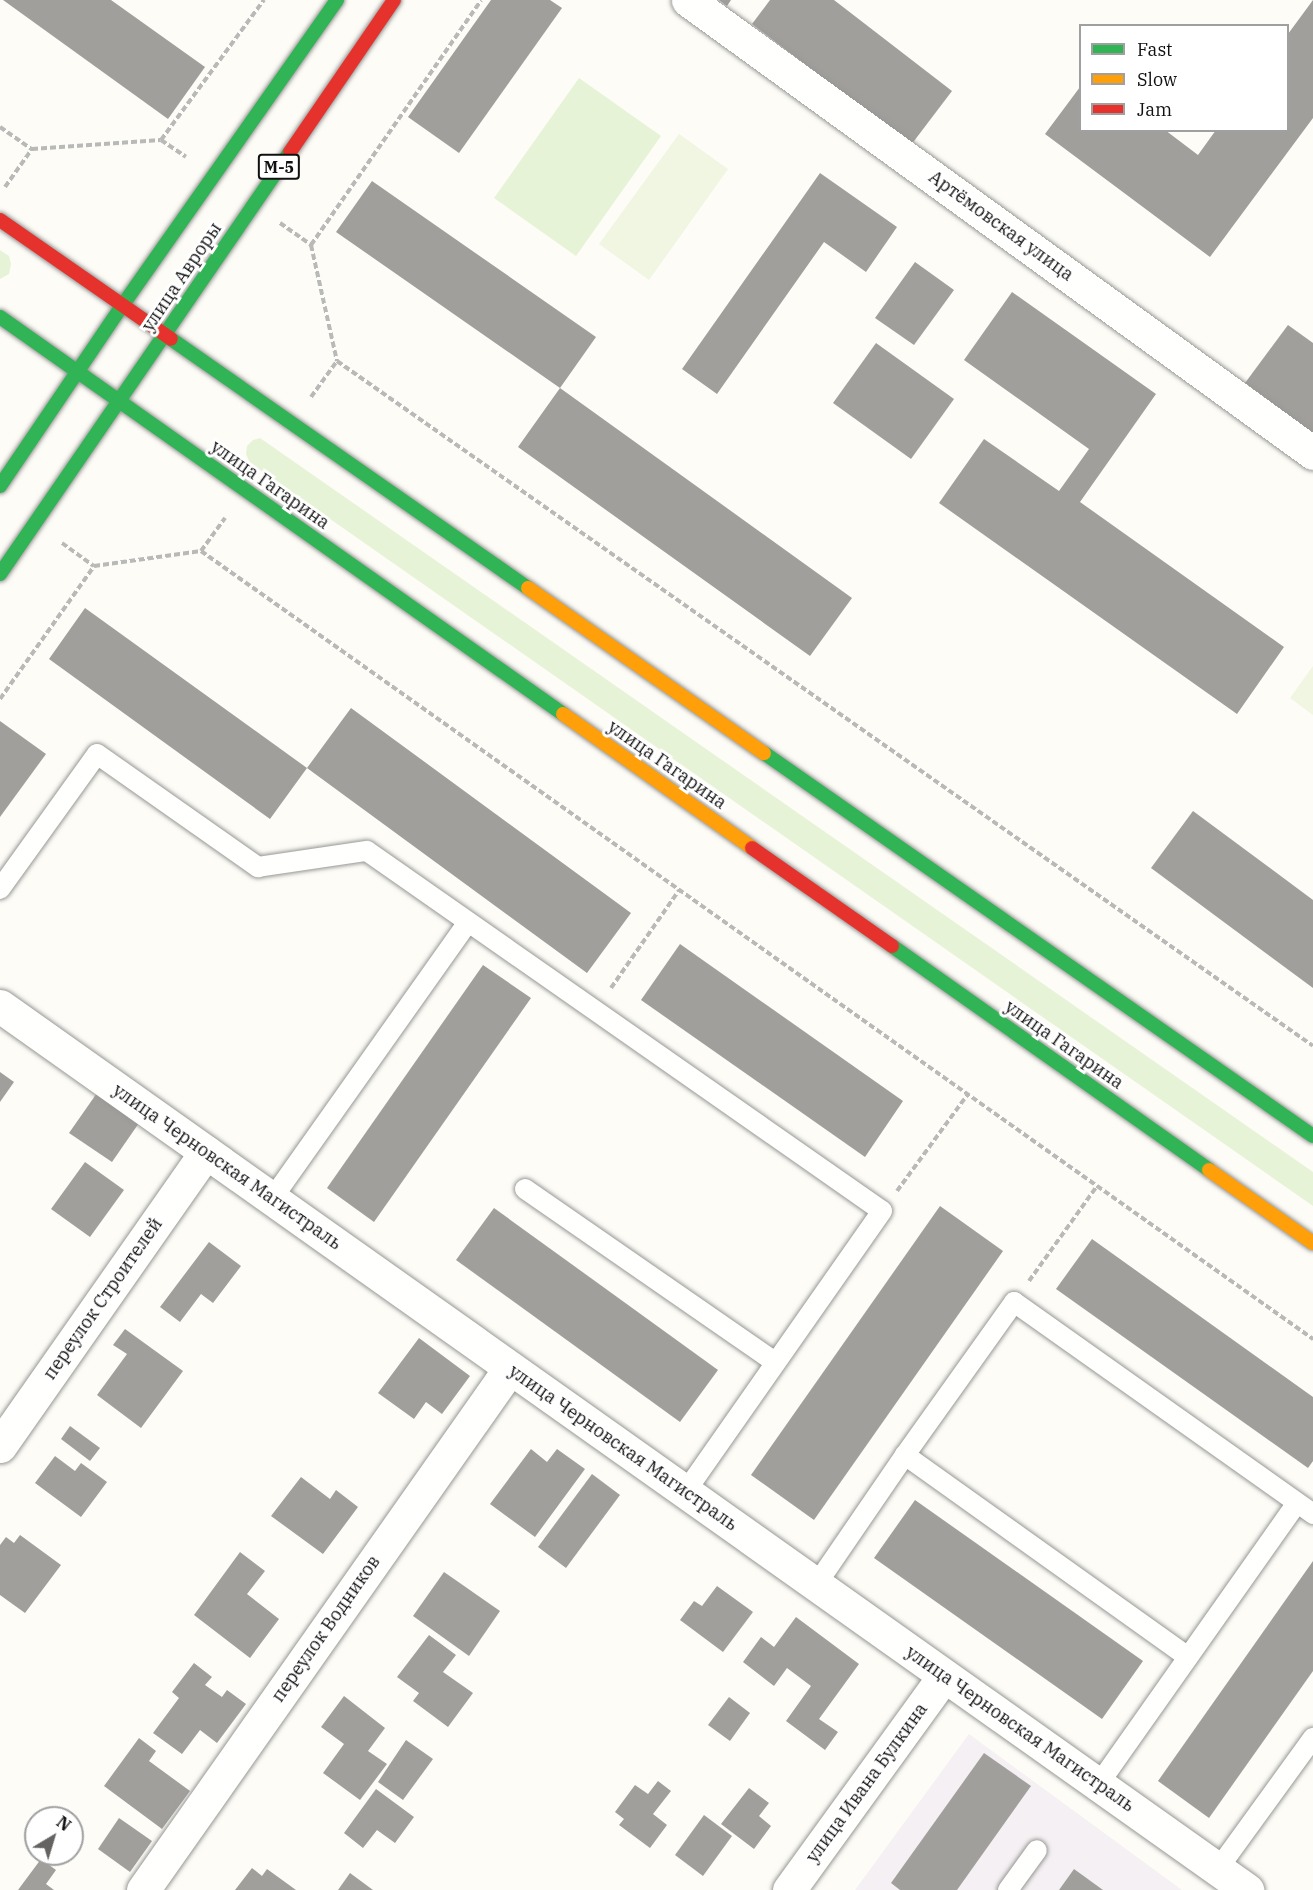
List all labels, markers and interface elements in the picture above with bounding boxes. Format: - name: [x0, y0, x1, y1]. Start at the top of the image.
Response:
- legend: [1079, 24, 1289, 132]
- text: Fast: [1137, 38, 1172, 61]
- text: Slow: [1137, 68, 1177, 91]
- text: Jam: [1137, 98, 1172, 121]
- road number: М-5: [256, 154, 302, 180]
- street label: Артёмовская улица: [924, 166, 1078, 286]
- street label: улица Авроры: [138, 218, 226, 336]
- street label: улица Гагарина: [207, 436, 333, 534]
- street label: улица Гагарина: [604, 716, 730, 814]
- street label: улица Гагарина: [1001, 996, 1127, 1094]
- street label: улица Черновская Магистраль: [109, 1080, 345, 1254]
- street label: переулок Строителей: [39, 1214, 167, 1384]
- street label: улица Черновская Магистраль: [505, 1361, 741, 1535]
- street label: переулок Водников: [267, 1552, 385, 1706]
- street label: улица Черновская Магистраль: [902, 1642, 1138, 1816]
- street label: улица Ивана Булкина: [802, 1699, 932, 1867]
- north arrow: [24, 1806, 84, 1866]
- text: N: [53, 1812, 75, 1835]

